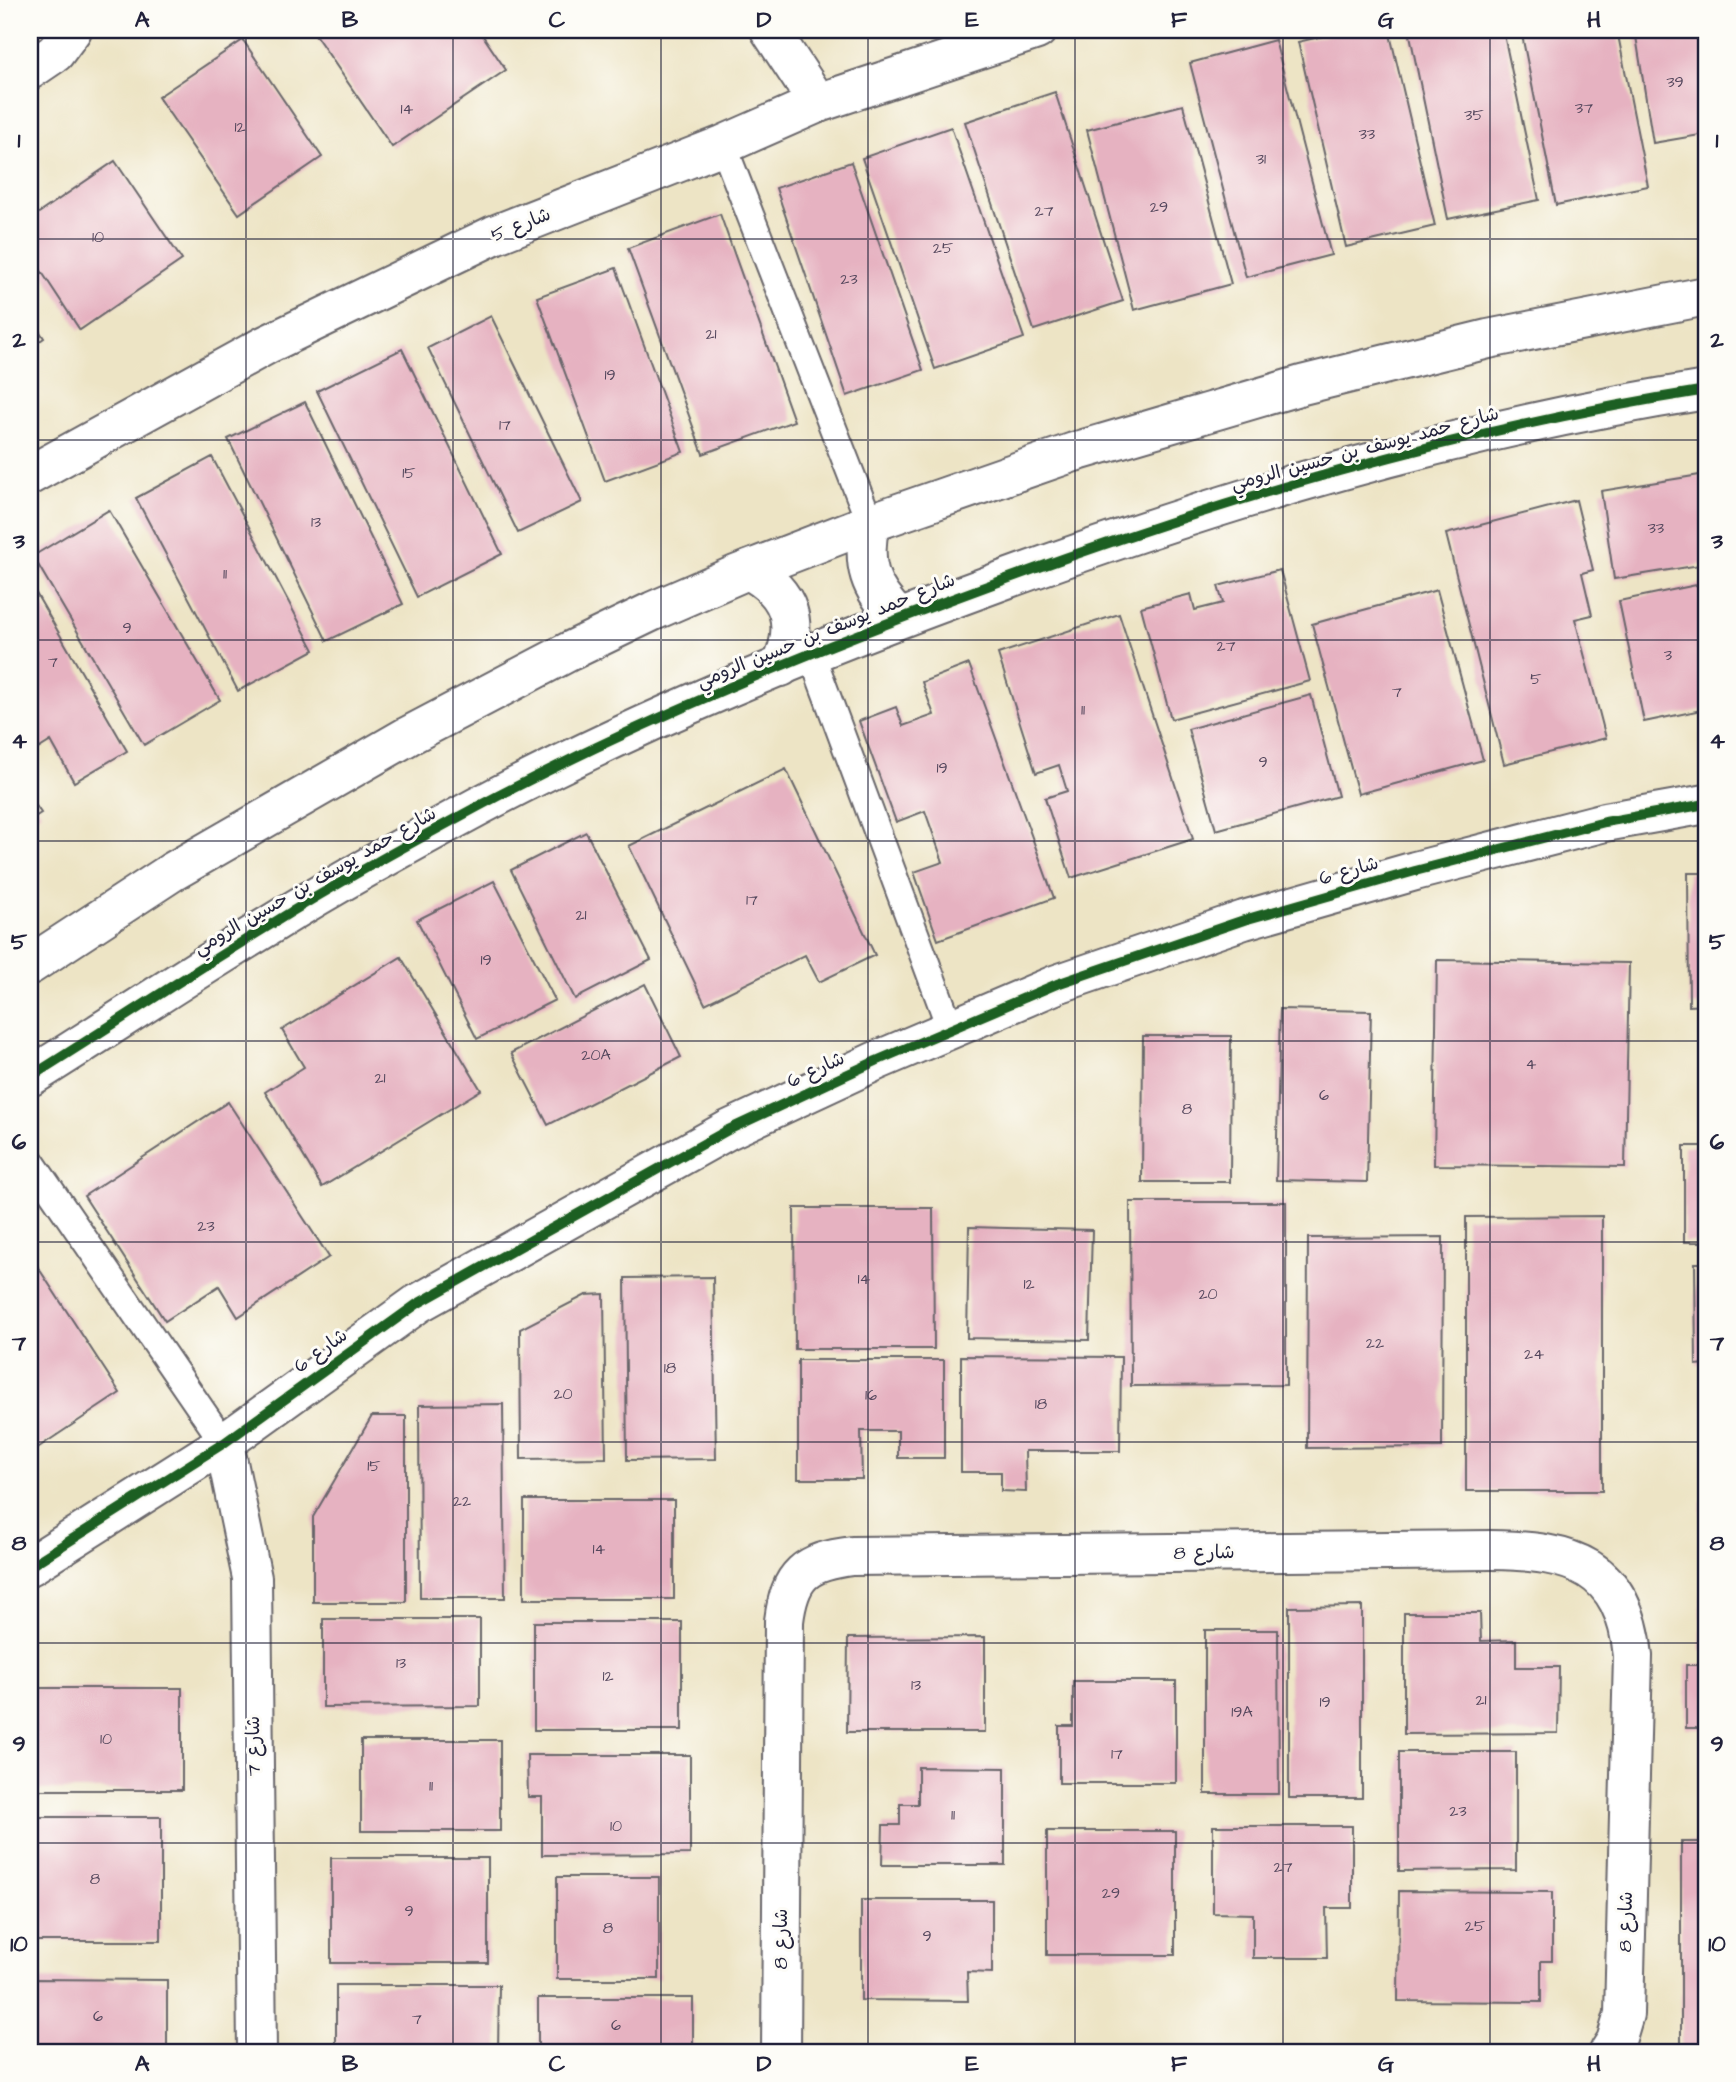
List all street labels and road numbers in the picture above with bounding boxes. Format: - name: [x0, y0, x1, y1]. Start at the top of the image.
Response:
- street label: شارع 5: [487, 201, 555, 249]
- street label: شارع حمد يوسف بن حسين الرومي: [1228, 400, 1503, 500]
- street label: شارع حمد يوسف بن حسين الرومي: [693, 567, 960, 697]
- street label: شارع حمد يوسف بن حسين الرومي: [188, 800, 443, 964]
- street label: شارع 6: [1316, 850, 1382, 892]
- street label: شارع 6: [783, 1045, 849, 1095]
- street label: شارع 6: [289, 1322, 353, 1380]
- street label: شارع 8: [1173, 1539, 1235, 1567]
- street label: شارع 7: [240, 1716, 268, 1776]
- street label: شارع 8: [1612, 1891, 1640, 1953]
- street label: شارع 8: [768, 1908, 795, 1970]

